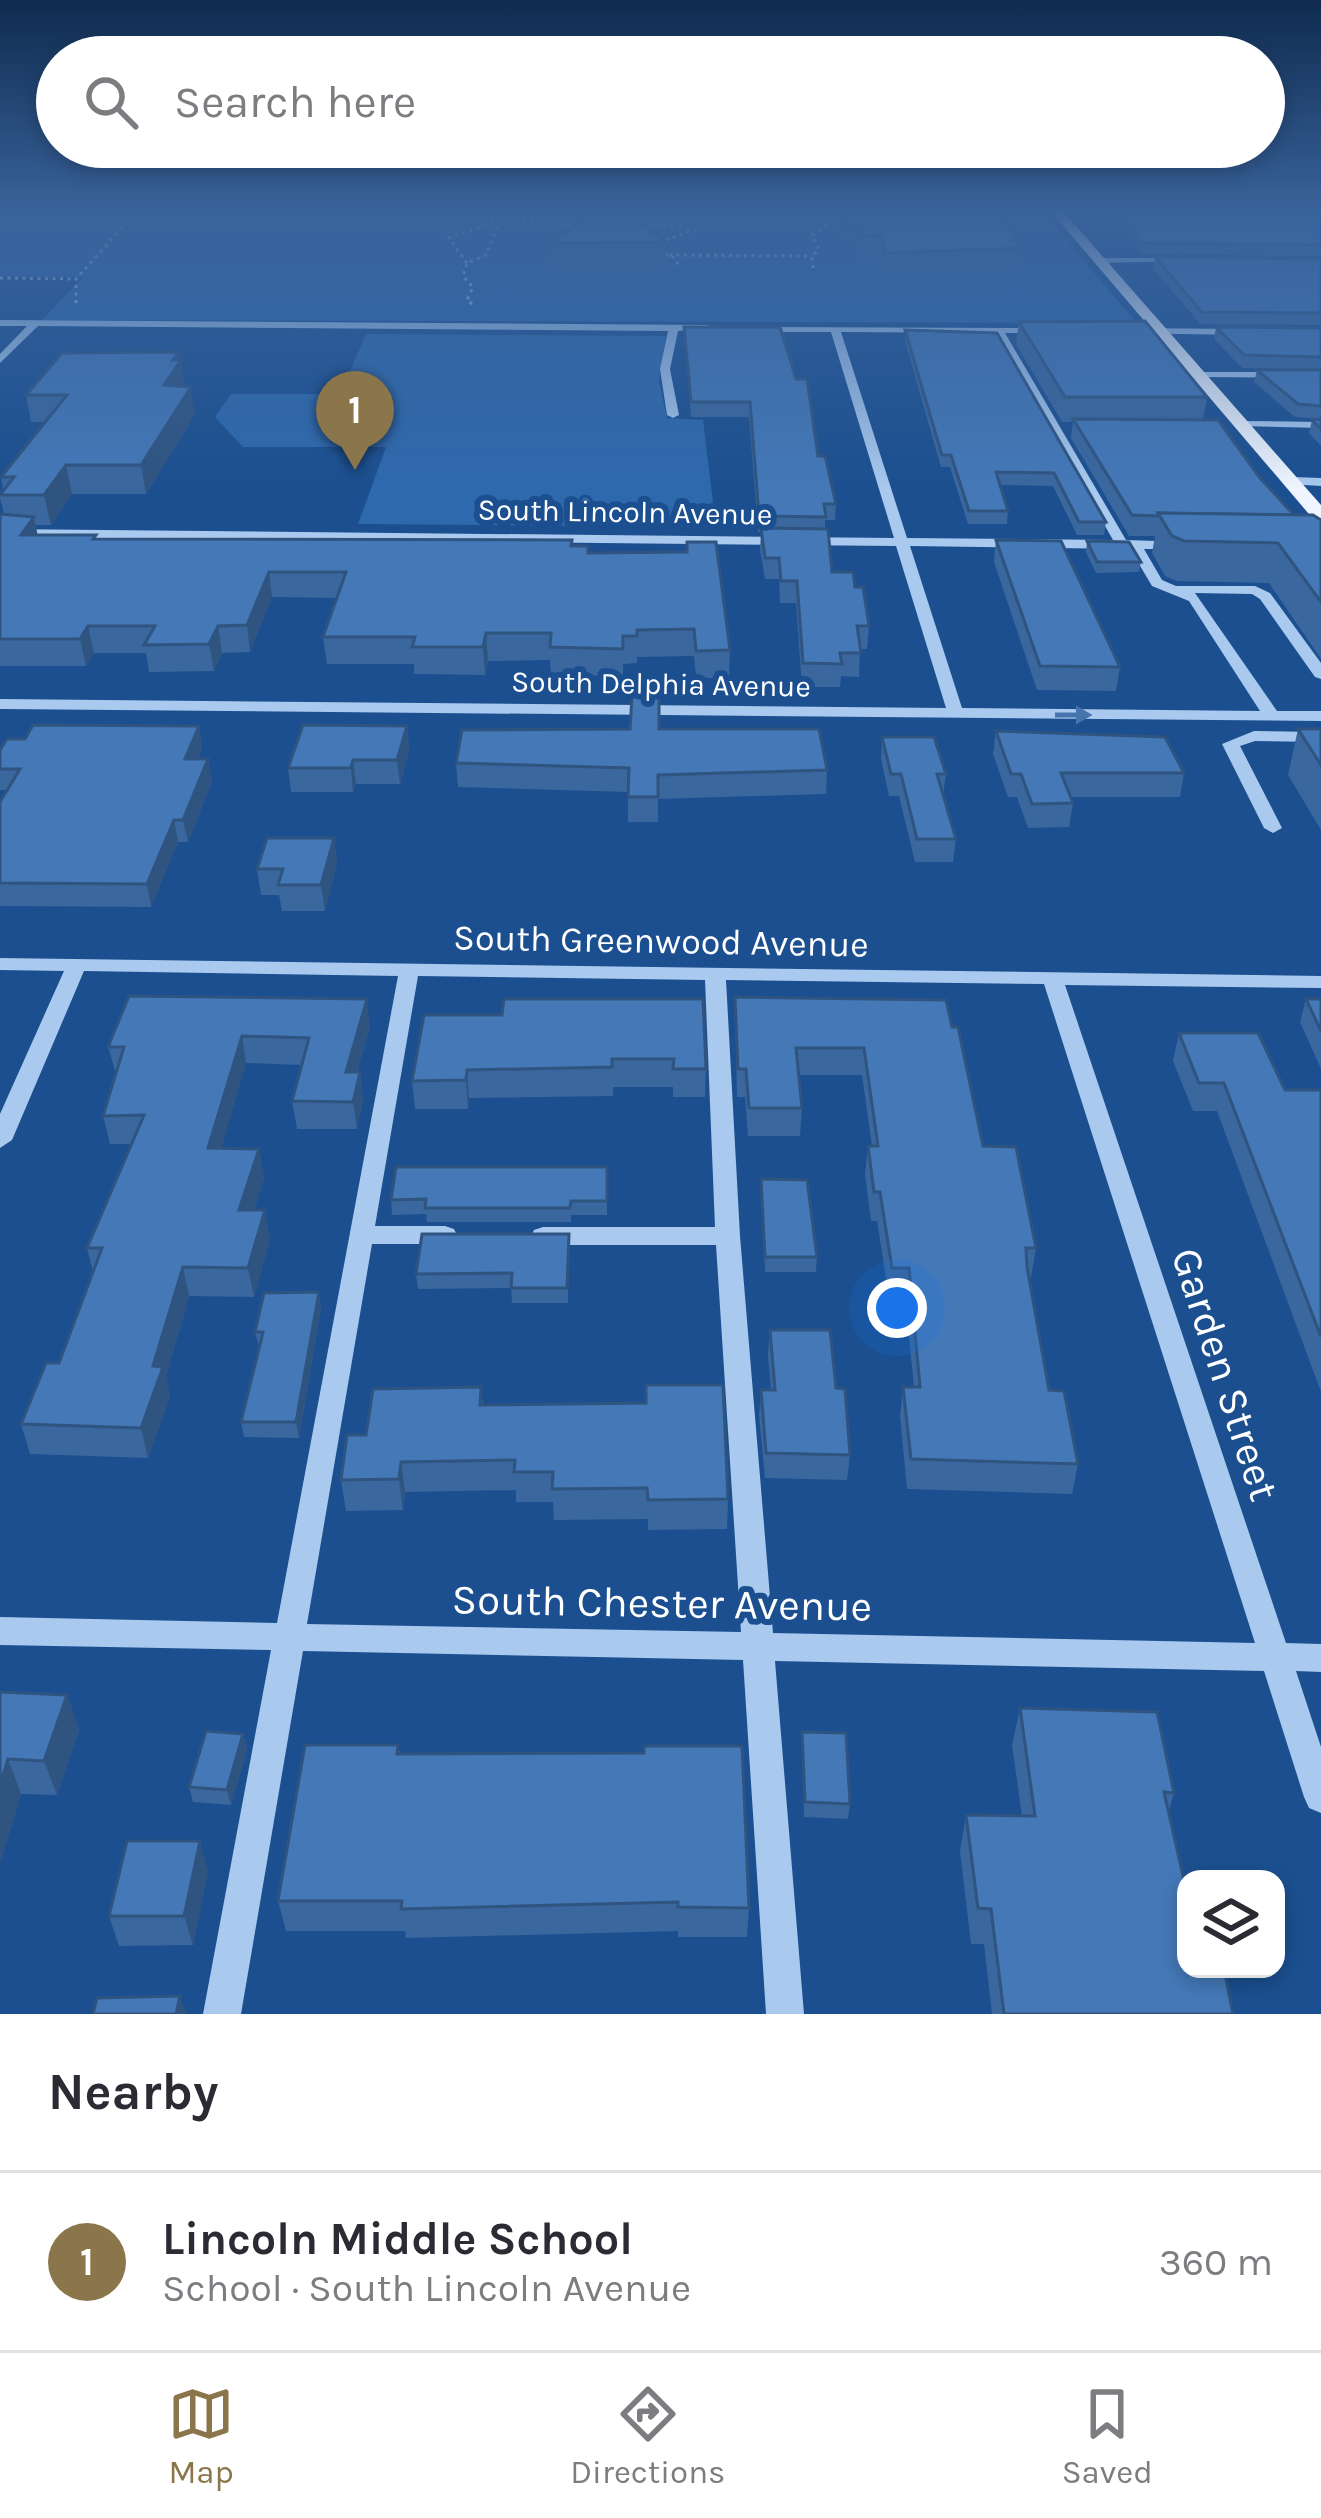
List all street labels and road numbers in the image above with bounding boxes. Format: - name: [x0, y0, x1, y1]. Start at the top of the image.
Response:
- street label: South Lincoln Avenue: [477, 491, 773, 533]
- street label: South Delphia Avenue: [511, 663, 811, 705]
- street label: South Greenwood Avenue: [453, 916, 869, 966]
- street label: Garden Street: [1161, 1242, 1289, 1507]
- street label: South Chester Avenue: [451, 1574, 873, 1632]

